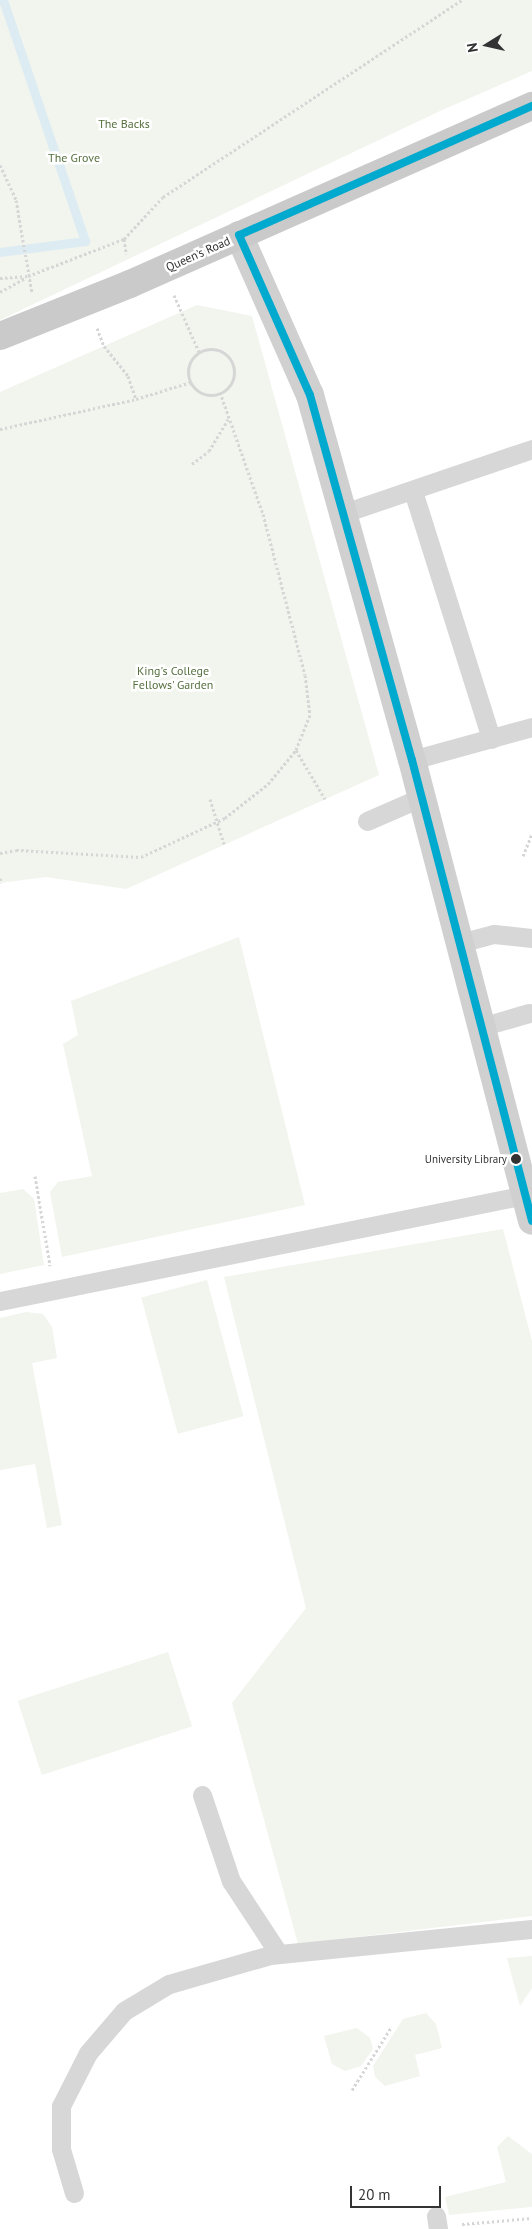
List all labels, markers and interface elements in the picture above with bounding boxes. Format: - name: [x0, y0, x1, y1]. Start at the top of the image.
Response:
- north arrow: [462, 20, 512, 70]
- text: N: [463, 42, 482, 54]
- park label: The Backs: [98, 117, 150, 131]
- park label: The Grove: [48, 151, 100, 165]
- street label: Queen's Road: [164, 233, 232, 275]
- park label: King's College Fellows' Garden: [132, 664, 214, 692]
- place label: University Library: [424, 1152, 507, 1166]
- marker: University Library: [511, 1154, 521, 1164]
- scale bar: [352, 2176, 443, 2208]
- text: 20 m: [358, 2185, 391, 2204]

